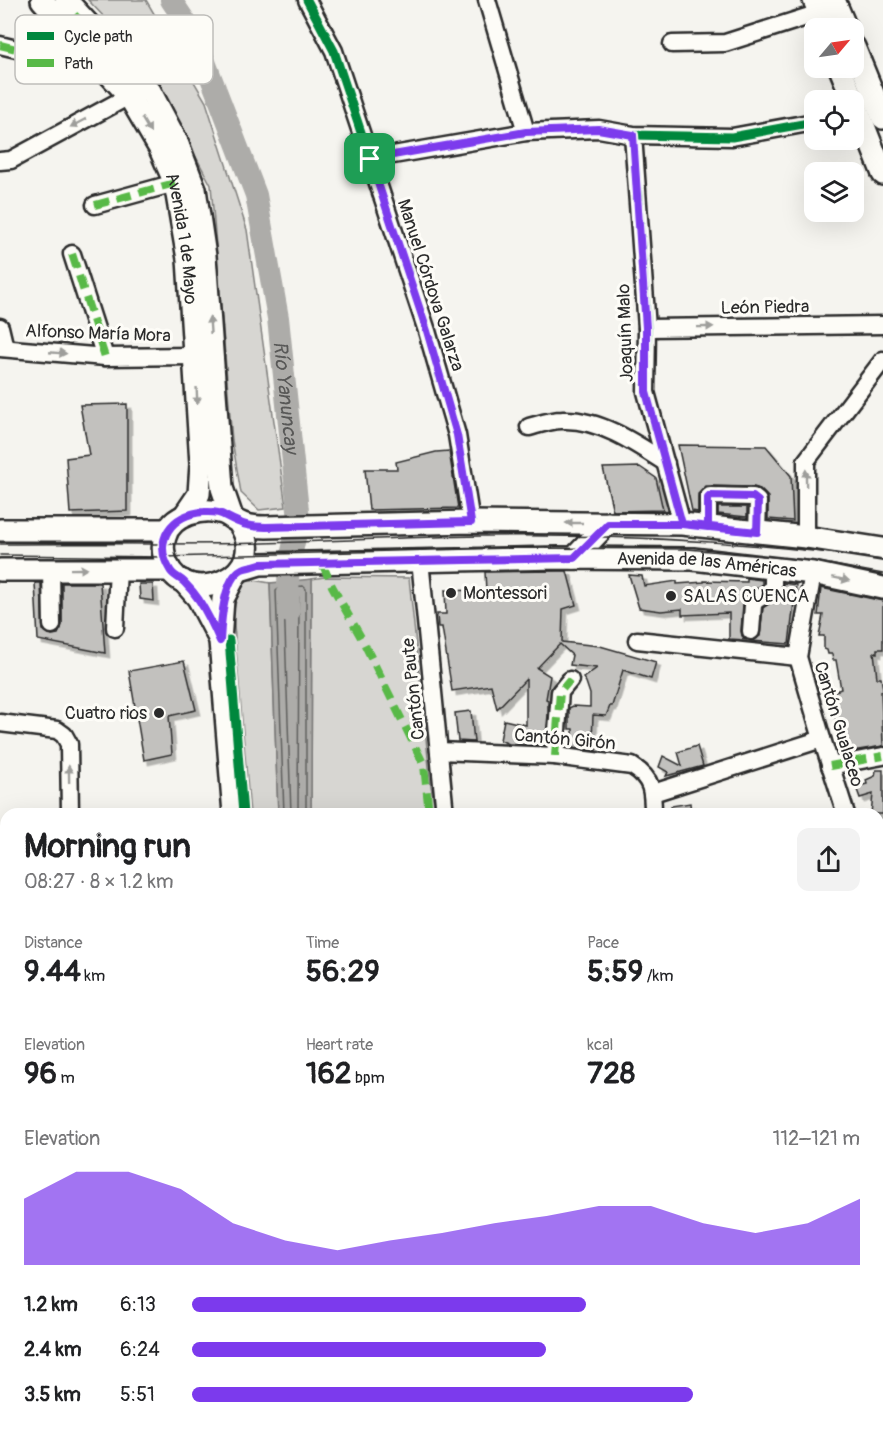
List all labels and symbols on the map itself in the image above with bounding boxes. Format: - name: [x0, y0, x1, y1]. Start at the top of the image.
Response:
- legend: [15, 15, 213, 84]
- north arrow: [804, 18, 864, 78]
- text: Cycle path: [64, 27, 132, 47]
- text: Path: [64, 54, 93, 74]
- one-way arrow: [141, 117, 152, 133]
- one-way arrow: [69, 118, 86, 128]
- pin: [344, 133, 395, 184]
- street label: Avenida 1 de Mayo: [160, 169, 202, 305]
- street label: Manuel Córdova Galarza: [392, 196, 469, 374]
- street label: Joaquín Malo: [612, 283, 639, 383]
- street label: León Piedra: [721, 295, 810, 320]
- one-way arrow: [206, 315, 215, 334]
- street label: Alfonso María Mora: [25, 319, 171, 348]
- one-way arrow: [696, 322, 715, 332]
- water label: Río Yanuncay: [267, 340, 304, 457]
- one-way arrow: [49, 348, 68, 358]
- one-way arrow: [193, 386, 202, 405]
- one-way arrow: [801, 469, 811, 488]
- one-way arrow: [565, 518, 584, 528]
- street label: Avenida de las Américas: [617, 547, 798, 583]
- one-way arrow: [70, 564, 89, 574]
- one-way arrow: [832, 575, 851, 584]
- place label: Montessori: [463, 582, 547, 605]
- place label: SALAS CUENCA: [683, 585, 809, 608]
- marker: Montessori: [444, 586, 458, 600]
- marker: SALAS CUENCA: [664, 589, 678, 603]
- street label: Cantón Paute: [397, 637, 430, 741]
- street label: Cantón Gualaceo: [809, 659, 869, 790]
- place label: Cuatro rios: [65, 702, 147, 725]
- marker: Cuatro rios: [152, 706, 166, 720]
- street label: Cantón Girón: [513, 724, 617, 755]
- one-way arrow: [64, 765, 74, 784]

